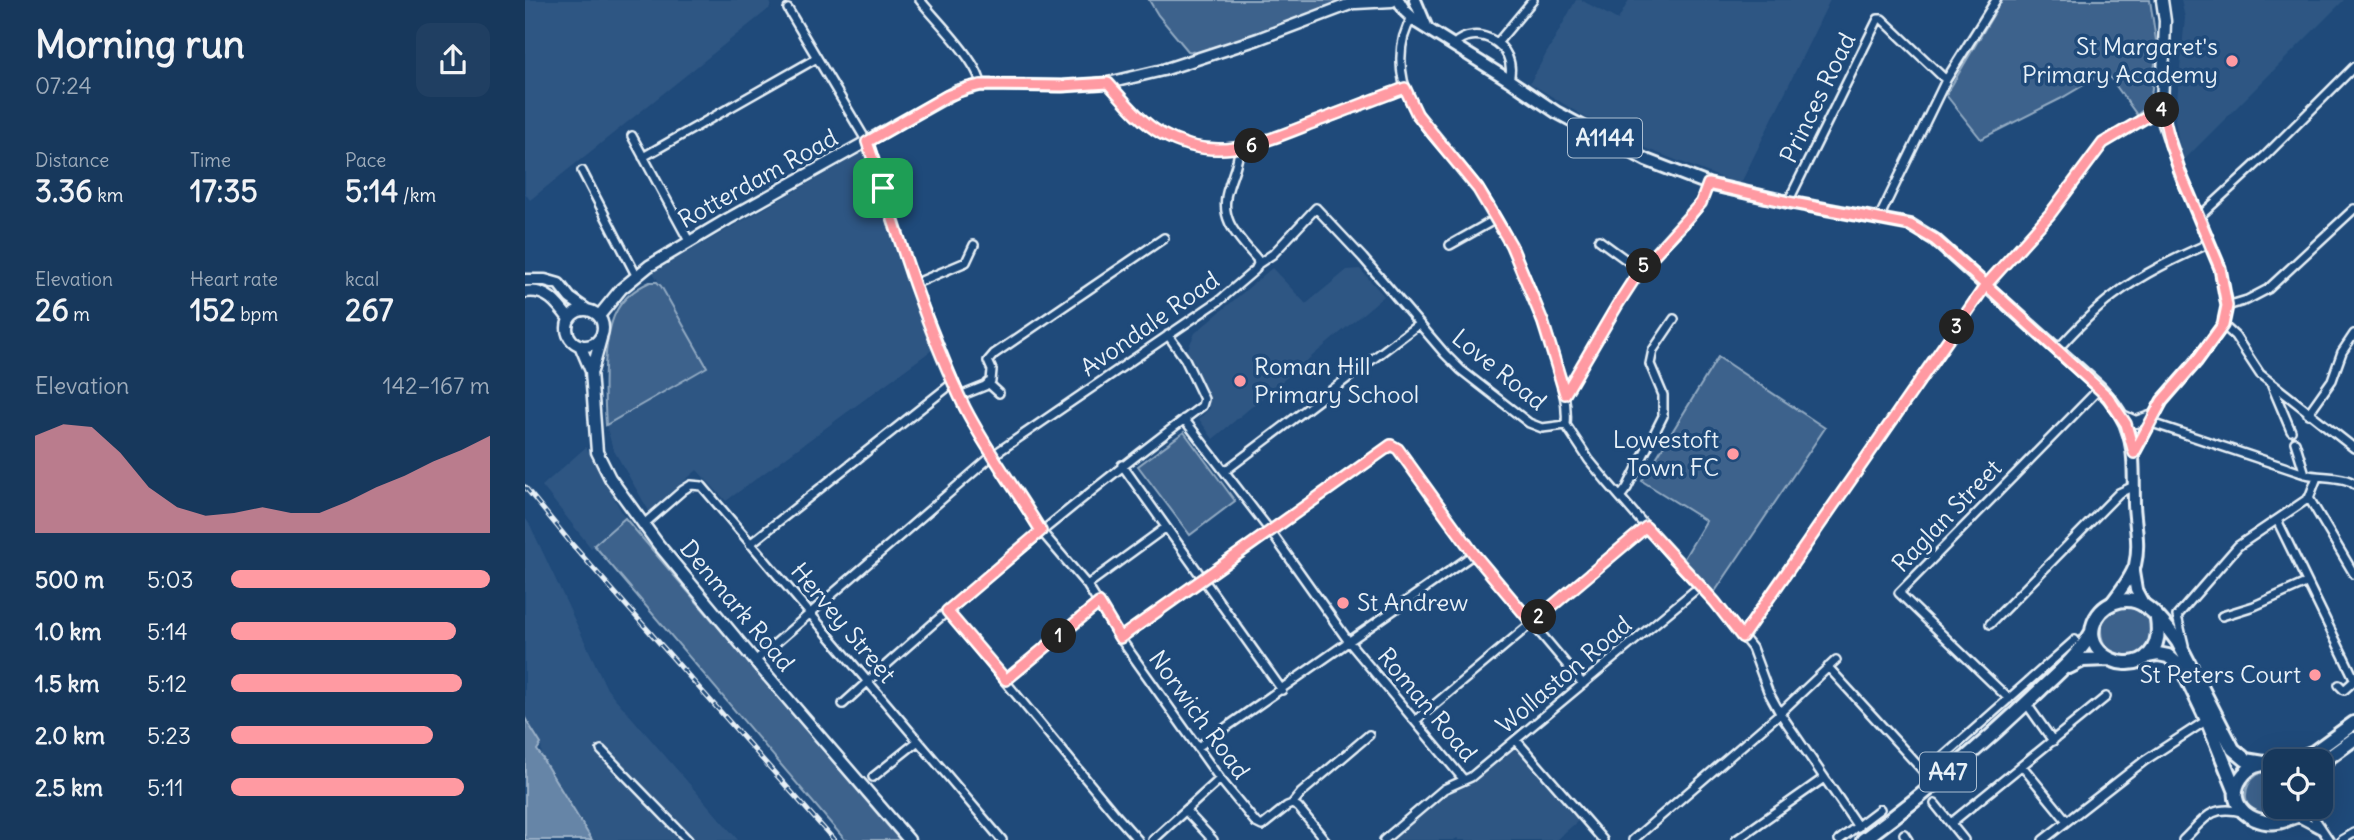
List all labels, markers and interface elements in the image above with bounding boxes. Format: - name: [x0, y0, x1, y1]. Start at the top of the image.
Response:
- text: Morning run: [35, 21, 245, 68]
- button: share: [416, 23, 490, 97]
- street label: Princes Road: [1773, 28, 1862, 168]
- place label: St Margaret's Primary Academy: [2022, 31, 2218, 89]
- marker: St Margaret's Primary Academy: [2224, 53, 2240, 69]
- text: 07:24: [35, 71, 92, 100]
- pin: 4: [2145, 92, 2179, 128]
- text: 4: [2156, 97, 2167, 121]
- road number: A1144: [1568, 119, 1642, 158]
- street label: Rotterdam Road: [673, 122, 842, 234]
- pin: 6: [1235, 128, 1269, 164]
- text: 6: [1246, 133, 1257, 157]
- text: Distance: [35, 148, 109, 172]
- text: Time: [190, 148, 231, 172]
- text: Pace: [345, 148, 386, 172]
- pin: [853, 158, 913, 218]
- icon: arrive: [864, 169, 902, 207]
- text: 3.36: [35, 172, 93, 210]
- text: 17:35: [190, 172, 258, 210]
- text: 5:14: [345, 172, 398, 210]
- text: km: [93, 183, 124, 207]
- text: /km: [398, 183, 436, 207]
- pin: 5: [1627, 248, 1661, 284]
- text: 5: [1638, 253, 1649, 277]
- street label: Avondale Road: [1074, 264, 1225, 382]
- text: Elevation: [35, 267, 113, 291]
- text: Heart rate: [190, 267, 278, 291]
- text: kcal: [345, 267, 379, 291]
- text: 26: [35, 291, 69, 329]
- text: 152: [190, 291, 236, 329]
- text: 267: [345, 291, 393, 329]
- text: m: [69, 302, 90, 326]
- text: bpm: [236, 302, 278, 326]
- pin: 3: [1939, 310, 1975, 344]
- text: 3: [1951, 314, 1962, 338]
- street label: Love Road: [1446, 322, 1553, 416]
- place label: Roman Hill Primary School: [1254, 351, 1419, 409]
- text: Elevation: [35, 371, 129, 400]
- text: 142–167 m: [383, 371, 490, 400]
- marker: Roman Hill Primary School: [1232, 373, 1248, 389]
- place label: Lowestoft Town FC: [1613, 424, 1719, 482]
- marker: Lowestoft Town FC: [1725, 446, 1741, 462]
- street label: Raglan Street: [1885, 453, 2007, 578]
- street label: Denmark Road: [674, 533, 802, 677]
- street label: Hervey Street: [785, 556, 903, 689]
- text: 500 m: [35, 565, 104, 594]
- text: 5:03: [147, 565, 194, 594]
- place label: St Andrew: [1357, 587, 1468, 617]
- marker: St Andrew: [1335, 595, 1351, 611]
- pin: 2: [1521, 600, 1557, 634]
- text: 2: [1533, 604, 1544, 628]
- street label: Wollaston Road: [1490, 609, 1637, 739]
- text: 1.0 km: [35, 617, 101, 646]
- text: 5:14: [147, 617, 188, 646]
- pin: 1: [1041, 618, 1077, 654]
- text: 1: [1055, 623, 1062, 647]
- street label: Roman Road: [1372, 641, 1484, 767]
- street label: Norwich Road: [1143, 644, 1257, 785]
- place label: St Peters Court: [2140, 659, 2301, 689]
- marker: St Peters Court: [2307, 667, 2323, 683]
- text: 1.5 km: [35, 669, 100, 698]
- text: 5:12: [147, 669, 187, 698]
- text: 2.0 km: [35, 721, 105, 750]
- text: 5:23: [147, 721, 191, 750]
- map controls: [2263, 749, 2333, 819]
- button: locate: [2263, 749, 2333, 819]
- road number: A47: [1920, 752, 1976, 792]
- text: 2.5 km: [35, 773, 103, 802]
- text: 5:11: [147, 773, 184, 802]

